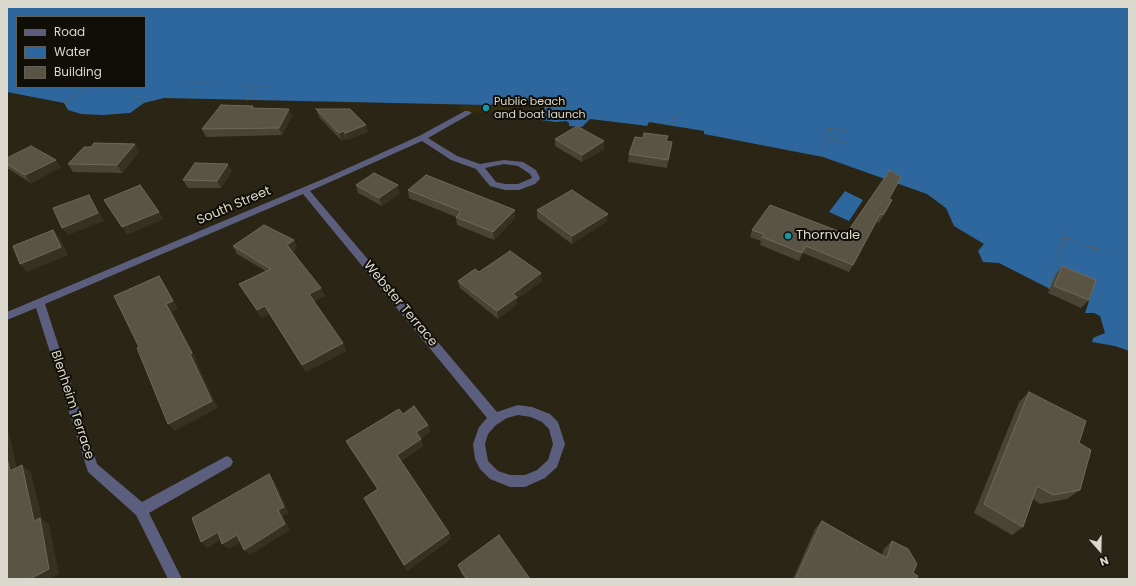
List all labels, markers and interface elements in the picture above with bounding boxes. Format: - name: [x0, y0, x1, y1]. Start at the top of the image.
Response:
- legend: [16, 16, 146, 88]
- text: Road: [54, 23, 85, 40]
- text: Water: [54, 43, 90, 60]
- text: Building: [54, 63, 102, 80]
- place label: Public beach and boat launch: [494, 95, 586, 121]
- marker: Public beach and boat launch: [481, 103, 491, 113]
- street label: South Street: [195, 183, 273, 229]
- place label: Thornvale: [796, 228, 860, 244]
- marker: Thornvale: [783, 231, 793, 241]
- street label: Webster Terrace: [360, 258, 440, 350]
- street label: Blenheim Terrace: [47, 349, 97, 461]
- north arrow: [1080, 530, 1120, 570]
- text: N: [1097, 552, 1111, 570]

